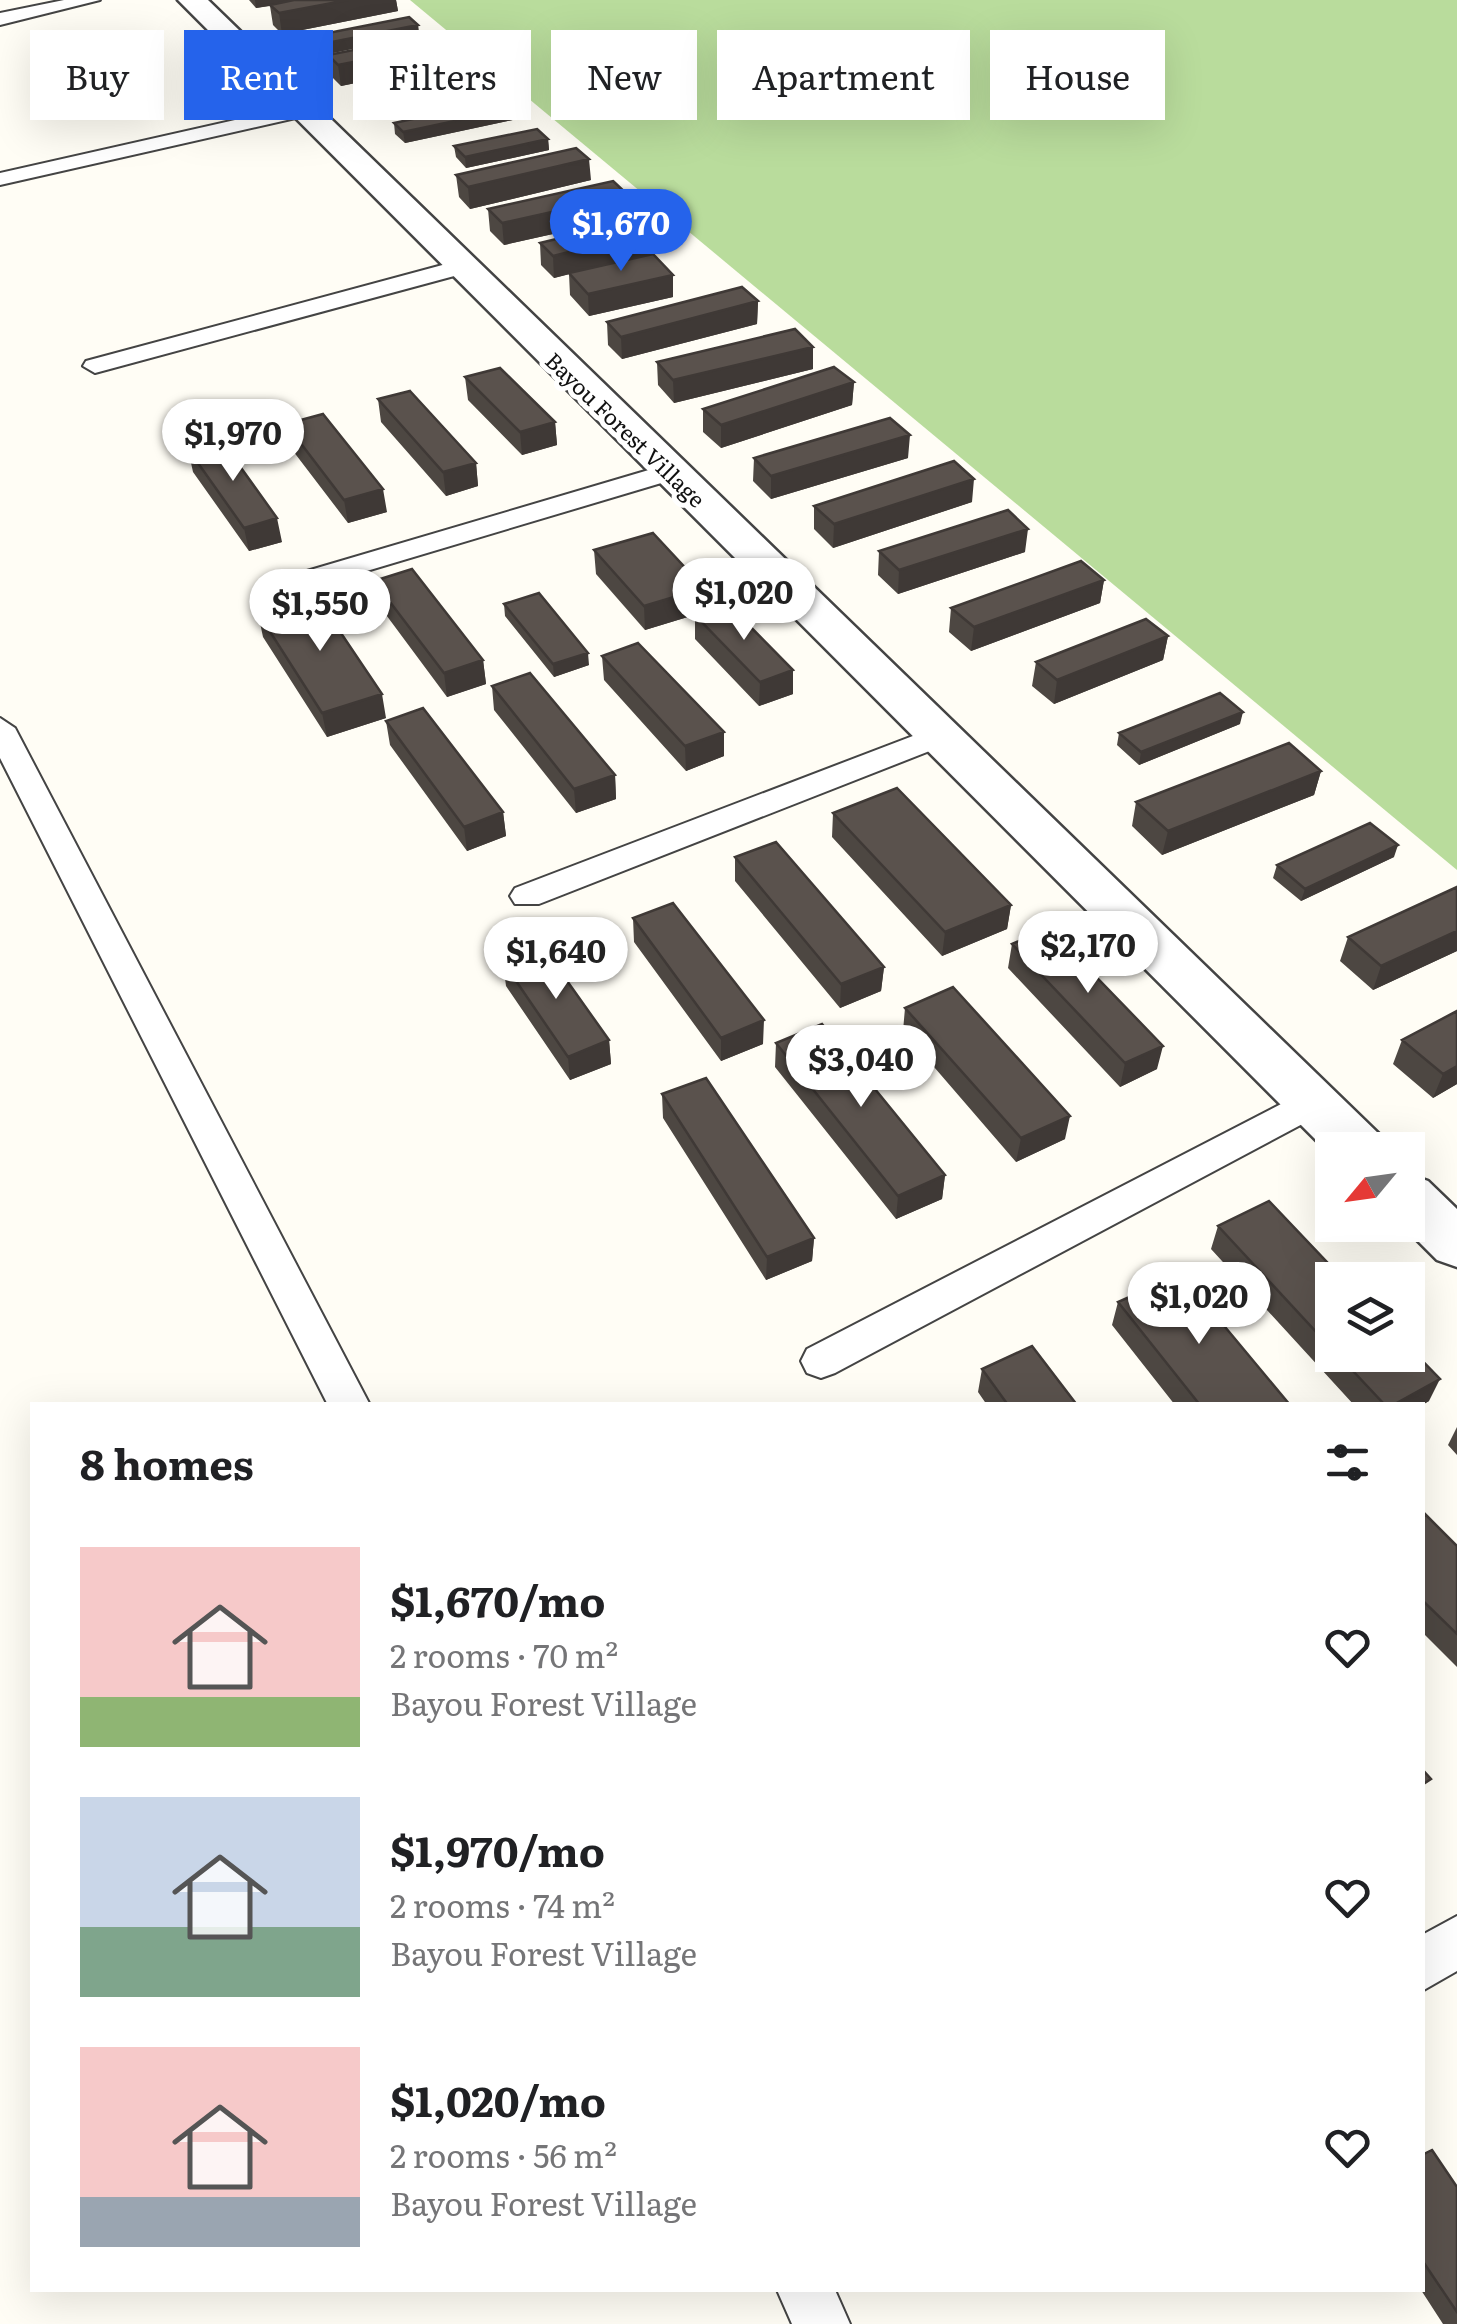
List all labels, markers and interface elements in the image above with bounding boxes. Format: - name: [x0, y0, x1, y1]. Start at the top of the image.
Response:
- chip: Buy: [30, 30, 164, 120]
- chip: Rent: [184, 30, 333, 120]
- chip: Filters: [353, 30, 531, 120]
- chip: New: [551, 30, 697, 120]
- chip: Apartment: [717, 30, 970, 120]
- chip: House: [990, 30, 1165, 120]
- pin: $1,670: [540, 189, 702, 274]
- text: $1,670: [572, 197, 670, 245]
- street label: Bayou Forest Village: [539, 344, 713, 514]
- pin: $1,970: [152, 399, 314, 484]
- text: $1,970: [184, 407, 282, 455]
- pin: $1,020: [663, 558, 825, 643]
- text: $1,020: [695, 566, 793, 614]
- pin: $1,550: [239, 569, 401, 654]
- text: $1,550: [271, 577, 369, 625]
- pin: $2,170: [1007, 911, 1169, 996]
- pin: $1,640: [475, 917, 637, 1002]
- text: $2,170: [1040, 919, 1136, 967]
- text: $1,640: [506, 925, 606, 973]
- pin: $3,040: [780, 1025, 942, 1110]
- text: $3,040: [808, 1033, 914, 1081]
- north arrow: [1315, 1132, 1425, 1242]
- map controls: [1315, 1132, 1425, 1372]
- pin: $1,020: [1118, 1262, 1280, 1347]
- button: layers: [1315, 1262, 1425, 1372]
- text: $1,020: [1150, 1270, 1248, 1318]
- text: 8 homes: [80, 1431, 254, 1493]
- icon: filters: [1320, 1435, 1375, 1490]
- text: $1,670/mo: [390, 1568, 605, 1630]
- icon: home: [160, 1587, 280, 1707]
- icon: heart: [1320, 1620, 1375, 1675]
- text: 2 rooms · 70 m²: [390, 1630, 618, 1678]
- text: Bayou Forest Village: [390, 1678, 697, 1726]
- text: $1,970/mo: [390, 1818, 605, 1880]
- icon: home: [160, 1837, 280, 1957]
- icon: heart: [1320, 1870, 1375, 1925]
- text: 2 rooms · 74 m²: [390, 1880, 615, 1928]
- text: Bayou Forest Village: [390, 1928, 697, 1976]
- text: $1,020/mo: [390, 2068, 606, 2130]
- icon: home: [160, 2087, 280, 2207]
- icon: heart: [1320, 2120, 1375, 2175]
- text: 2 rooms · 56 m²: [390, 2130, 617, 2178]
- text: Bayou Forest Village: [390, 2178, 697, 2226]

